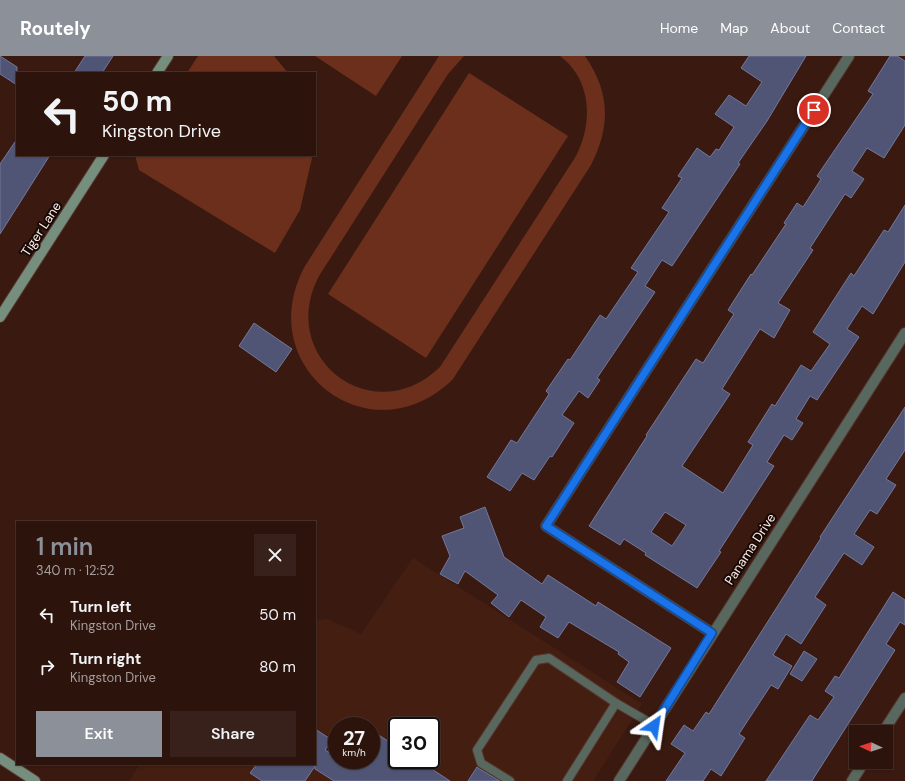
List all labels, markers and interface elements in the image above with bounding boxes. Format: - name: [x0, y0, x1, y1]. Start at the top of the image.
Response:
- text: Routely: [20, 16, 91, 41]
- text: Home: [660, 19, 698, 37]
- text: Map: [720, 19, 748, 37]
- text: About: [770, 19, 810, 37]
- text: Contact: [832, 19, 885, 37]
- text: 50 m: [102, 83, 172, 120]
- icon: left: [36, 88, 88, 140]
- pin: [797, 93, 831, 127]
- icon: arrive: [803, 99, 825, 121]
- text: Kingston Drive: [102, 119, 221, 143]
- street label: Tiger Lane: [17, 198, 65, 260]
- street label: Panama Drive: [721, 510, 779, 588]
- text: 1 min: [36, 531, 93, 562]
- button: close: [254, 534, 296, 576]
- text: 340 m · 12:52: [36, 562, 114, 579]
- text: Turn left: [70, 597, 131, 617]
- icon: left: [36, 604, 58, 626]
- text: 50 m: [259, 605, 296, 625]
- text: Kingston Drive: [70, 617, 156, 634]
- text: Turn right: [70, 649, 141, 669]
- icon: right: [36, 656, 58, 678]
- text: 80 m: [259, 657, 296, 677]
- text: Kingston Drive: [70, 669, 156, 686]
- position arrow: [633, 705, 675, 747]
- button: Exit: [36, 711, 162, 757]
- button: Share: [170, 711, 296, 757]
- speed limit sign: 30: [388, 717, 440, 769]
- text: 27: [343, 725, 365, 751]
- north arrow: [849, 725, 893, 769]
- map controls: [849, 725, 893, 769]
- text: km/h: [342, 746, 366, 759]

